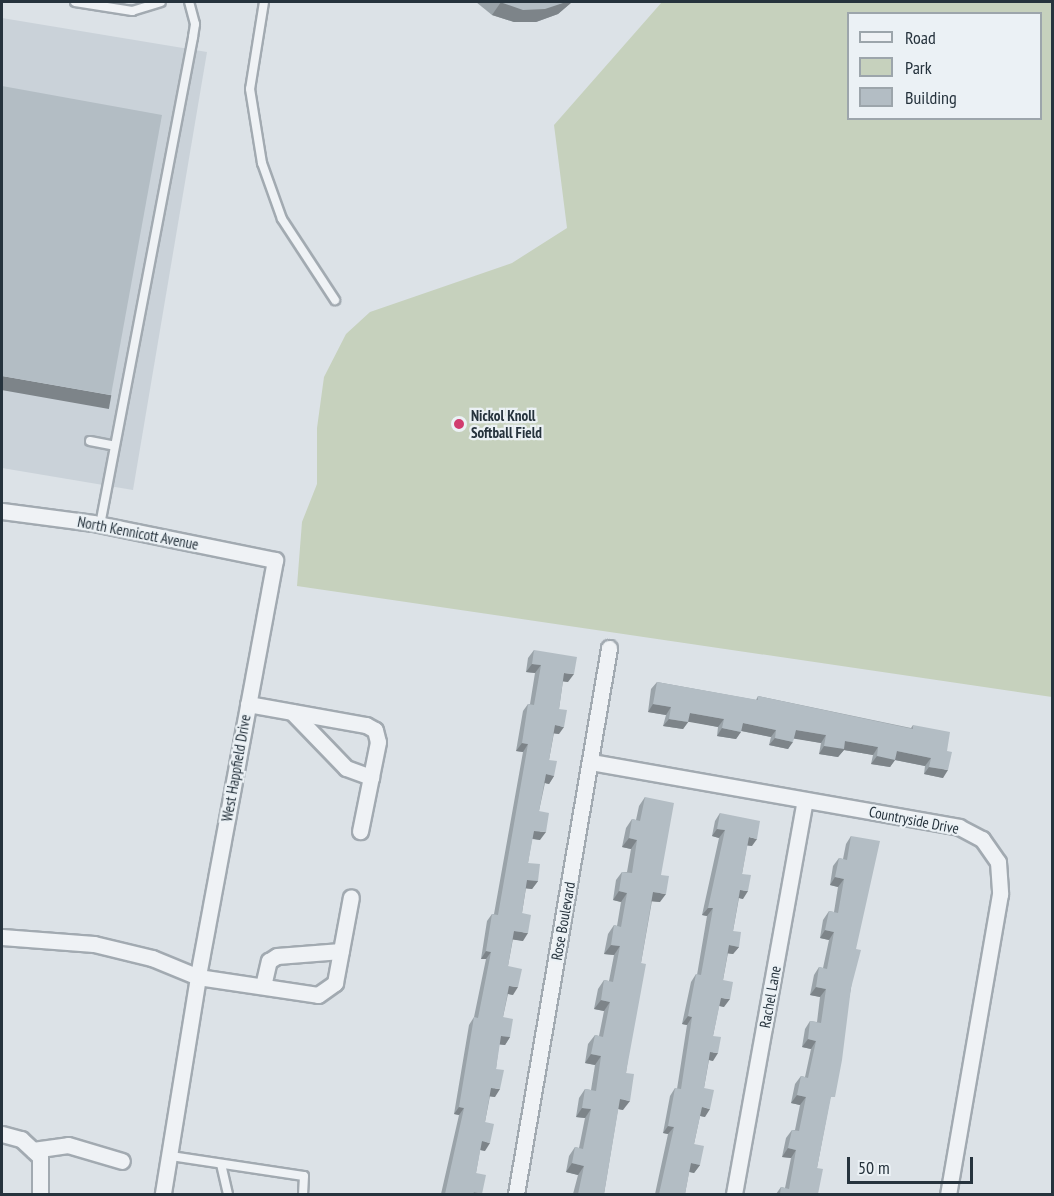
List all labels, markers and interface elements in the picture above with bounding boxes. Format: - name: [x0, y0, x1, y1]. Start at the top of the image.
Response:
- legend: [847, 12, 1042, 120]
- text: Road: [905, 26, 936, 49]
- text: Park: [905, 56, 932, 79]
- text: Building: [905, 86, 957, 109]
- place label: Nickol Knoll Softball Field: [471, 406, 542, 441]
- marker: Nickol Knoll Softball Field: [452, 417, 466, 431]
- street label: North Kennicott Avenue: [76, 512, 200, 554]
- street label: West Happfield Drive: [218, 713, 254, 823]
- street label: Countryside Drive: [867, 802, 961, 838]
- street label: Rose Boulevard: [547, 880, 579, 962]
- street label: Rachel Lane: [756, 965, 784, 1029]
- scale bar: [850, 1145, 976, 1183]
- text: 50 m: [858, 1156, 890, 1179]

